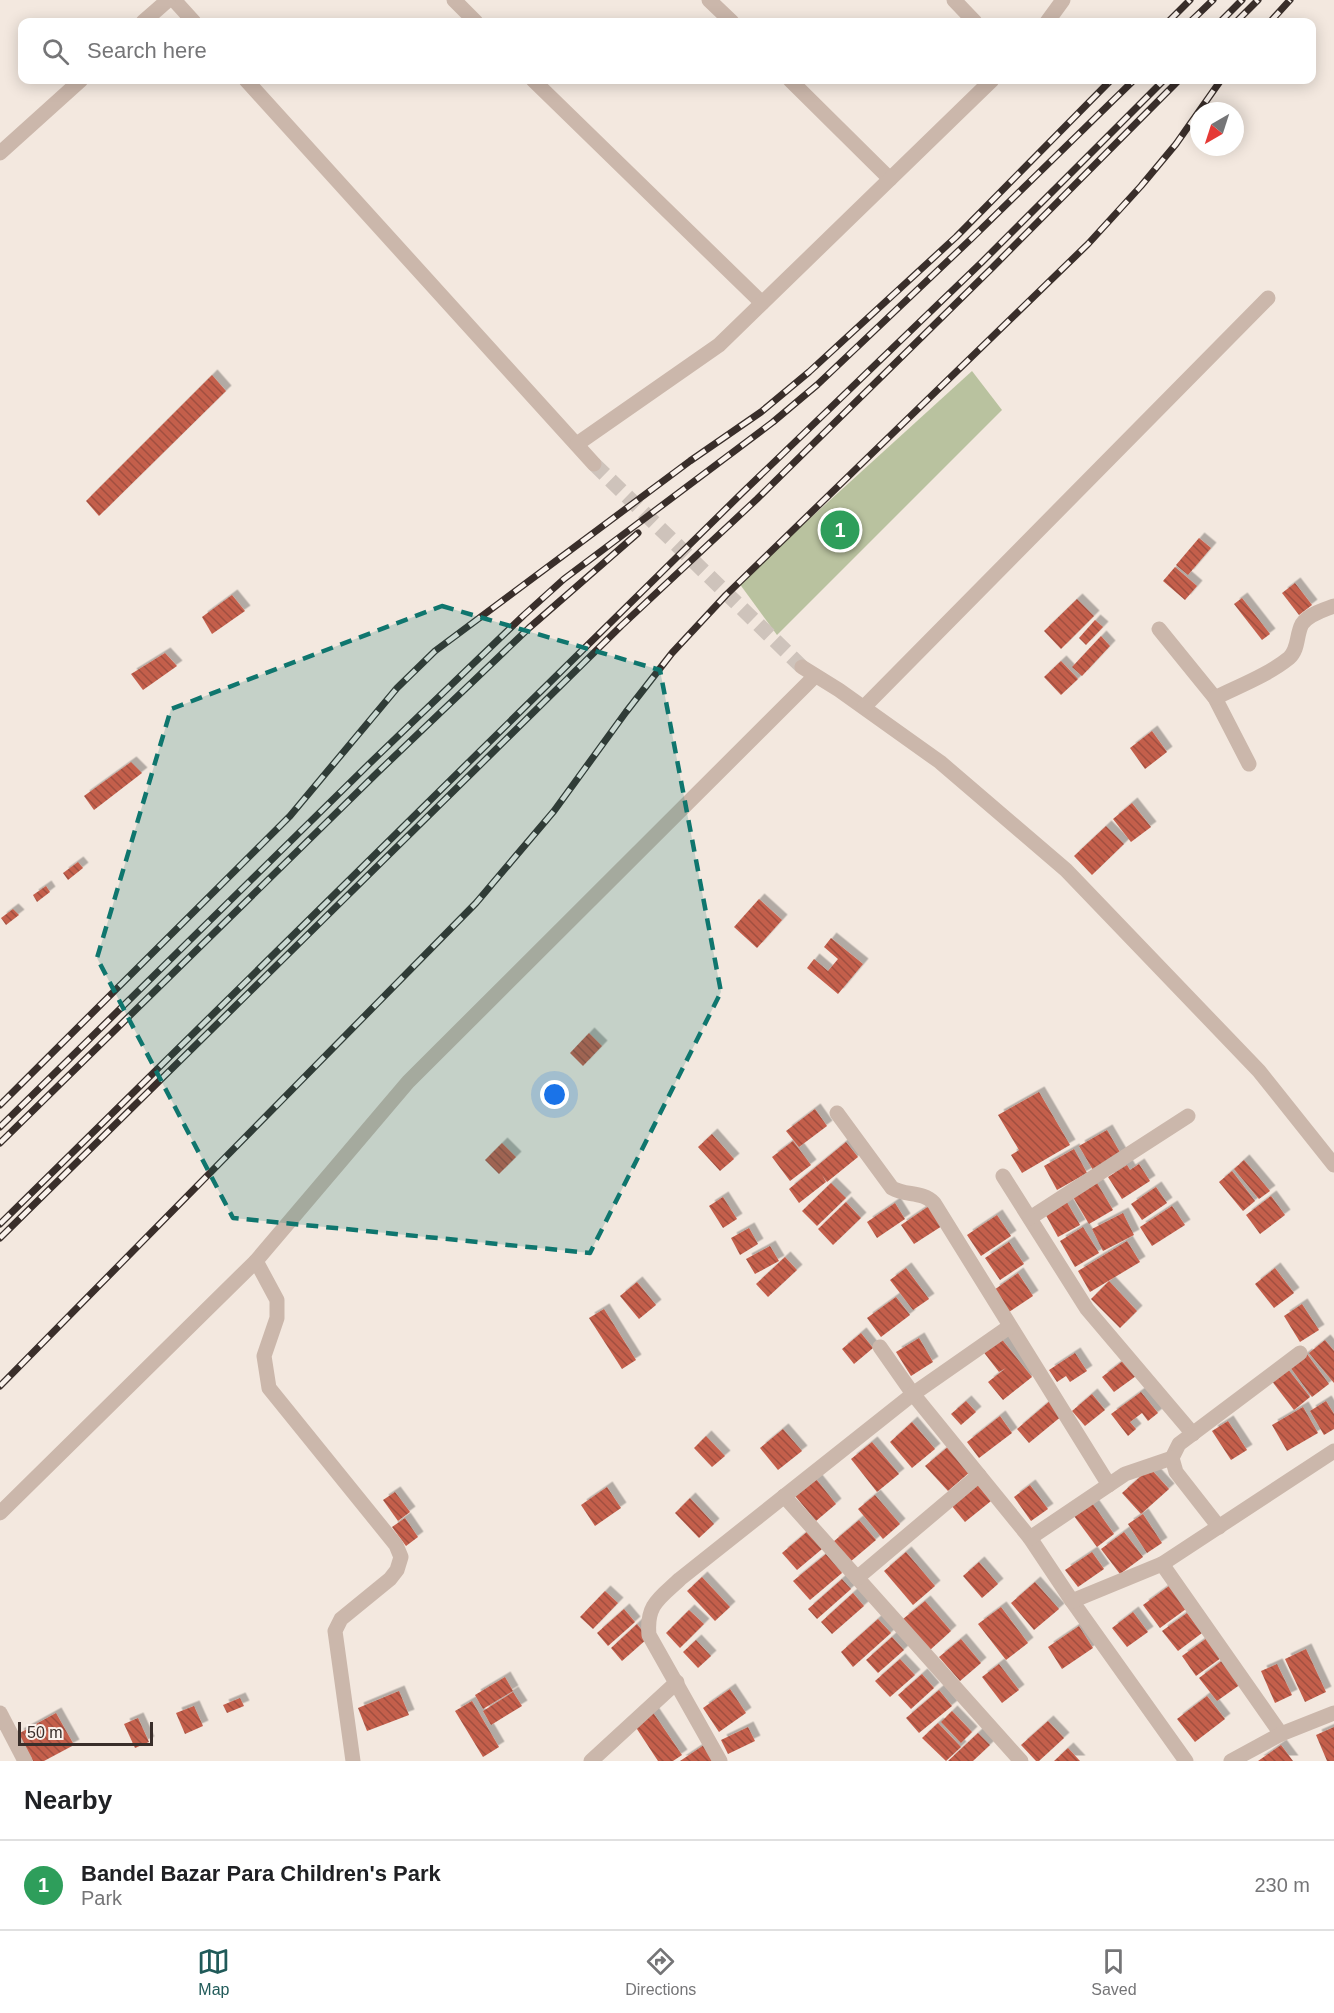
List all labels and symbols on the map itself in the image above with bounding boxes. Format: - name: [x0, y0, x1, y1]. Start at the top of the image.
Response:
- north arrow: [1190, 102, 1244, 156]
- pin: 1: [820, 508, 860, 552]
- your location: [540, 1080, 569, 1109]
- scale bar: [18, 1719, 153, 1746]

